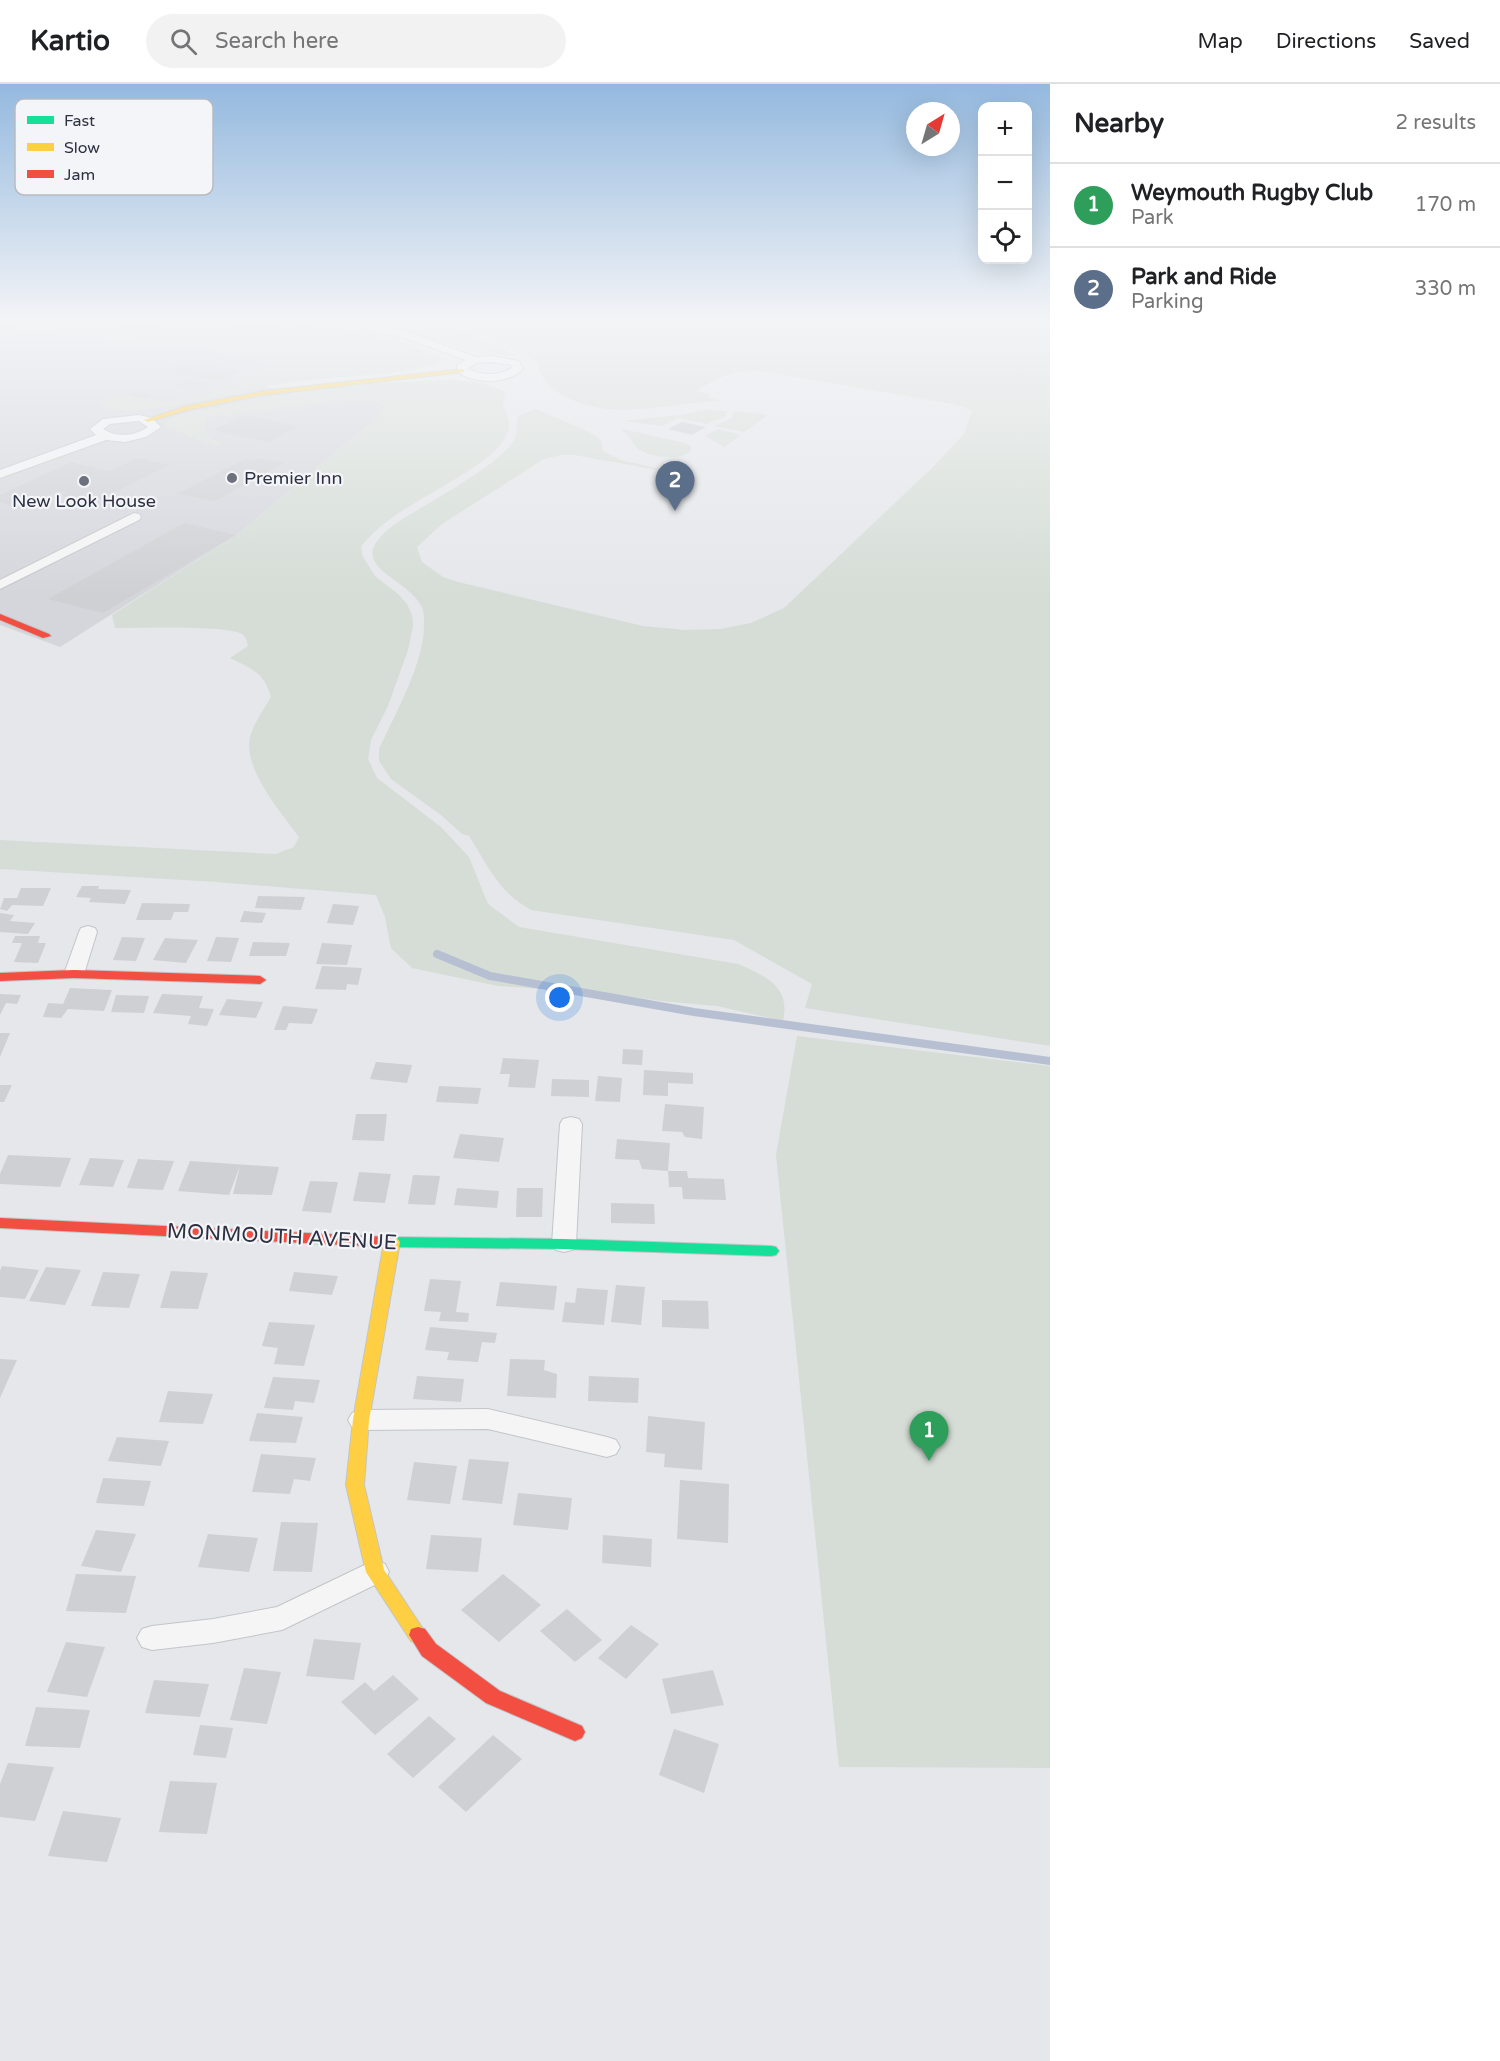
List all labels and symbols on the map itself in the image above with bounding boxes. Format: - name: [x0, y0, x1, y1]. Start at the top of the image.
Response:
- legend: [15, 99, 213, 195]
- north arrow: [906, 102, 960, 156]
- text: Fast: [64, 111, 95, 131]
- text: Slow: [64, 138, 100, 158]
- text: Jam: [64, 165, 95, 185]
- pin: 2: [656, 462, 694, 511]
- place label: Premier Inn: [244, 467, 342, 489]
- marker: Premier Inn: [225, 471, 239, 485]
- marker: New Look House: [77, 474, 91, 488]
- place label: New Look House: [12, 490, 156, 512]
- your location: [545, 983, 574, 1012]
- street label: MONMOUTH AVENUE: [166, 1218, 398, 1256]
- pin: 1: [910, 1412, 948, 1461]

